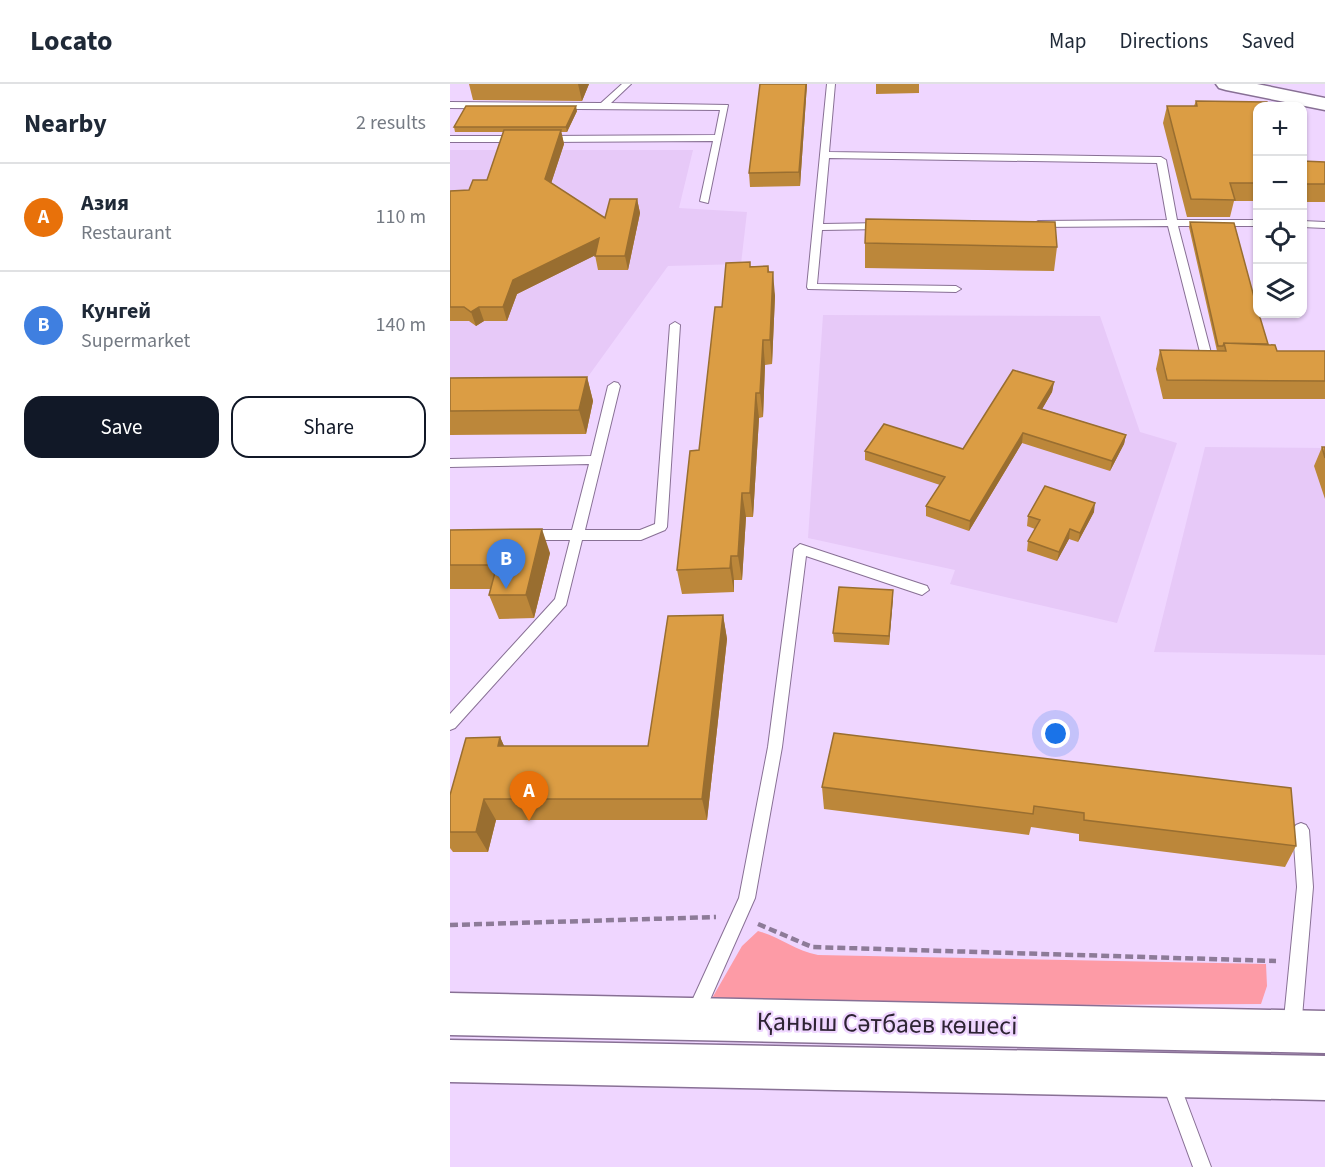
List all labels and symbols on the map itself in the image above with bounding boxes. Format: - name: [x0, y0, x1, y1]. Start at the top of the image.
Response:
- pin: B: [486, 540, 526, 589]
- your location: [1041, 719, 1070, 748]
- pin: A: [510, 772, 548, 821]
- street label: Қаныш Сәтбаев көшесі: [756, 1003, 1018, 1044]

